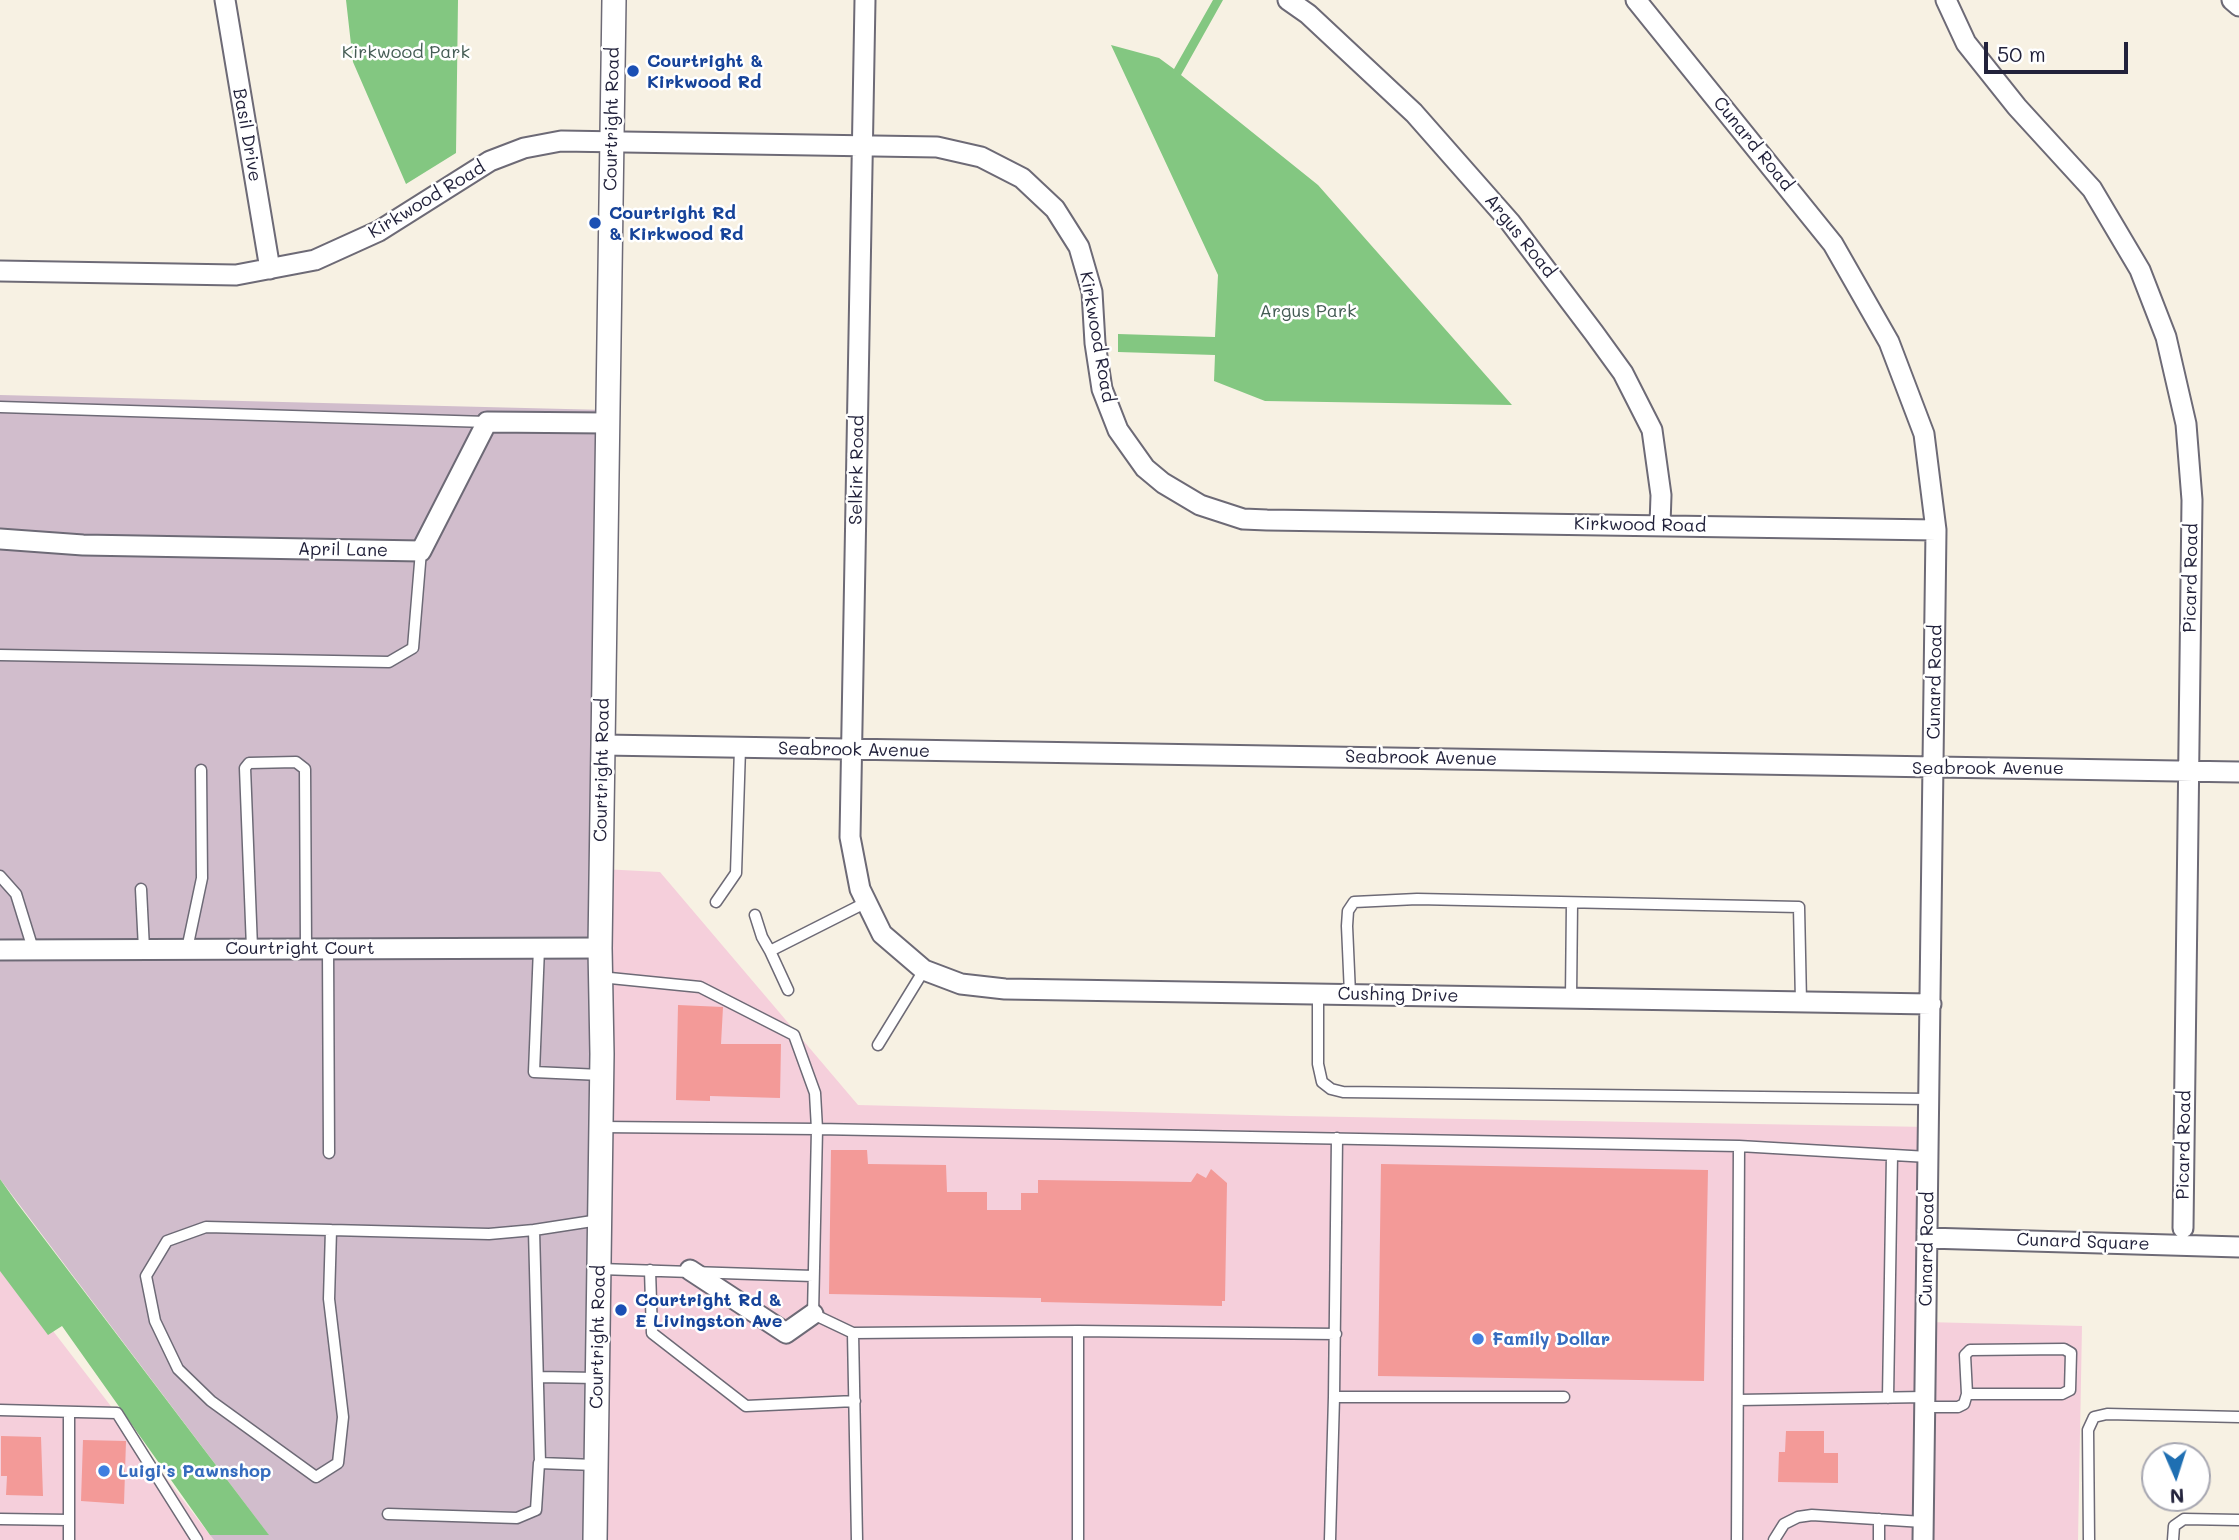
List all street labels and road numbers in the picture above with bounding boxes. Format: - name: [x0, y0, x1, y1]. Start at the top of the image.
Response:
- street label: Courtright Road: [600, 47, 624, 191]
- street label: Basil Drive: [228, 87, 266, 183]
- street label: Cunard Road: [1708, 93, 1798, 195]
- street label: Kirkwood Road: [365, 157, 489, 243]
- street label: Argus Road: [1480, 190, 1560, 282]
- street label: Kirkwood Road: [1075, 270, 1119, 404]
- street label: Selkirk Road: [845, 415, 869, 525]
- street label: Kirkwood Road: [1574, 513, 1706, 537]
- street label: Picard Road: [2179, 523, 2203, 633]
- street label: April Lane: [298, 538, 388, 562]
- street label: Cunard Road: [1923, 624, 1947, 740]
- street label: Courtright Road: [590, 698, 614, 842]
- street label: Seabrook Avenue: [778, 738, 930, 762]
- street label: Seabrook Avenue: [1345, 746, 1497, 770]
- street label: Seabrook Avenue: [1912, 757, 2064, 779]
- street label: Courtright Court: [225, 937, 375, 959]
- street label: Cushing Drive: [1337, 983, 1459, 1007]
- street label: Picard Road: [2172, 1090, 2196, 1200]
- street label: Cunard Road: [1915, 1191, 1939, 1307]
- street label: Cunard Square: [2016, 1229, 2150, 1255]
- street label: Courtright Road: [586, 1265, 610, 1409]

